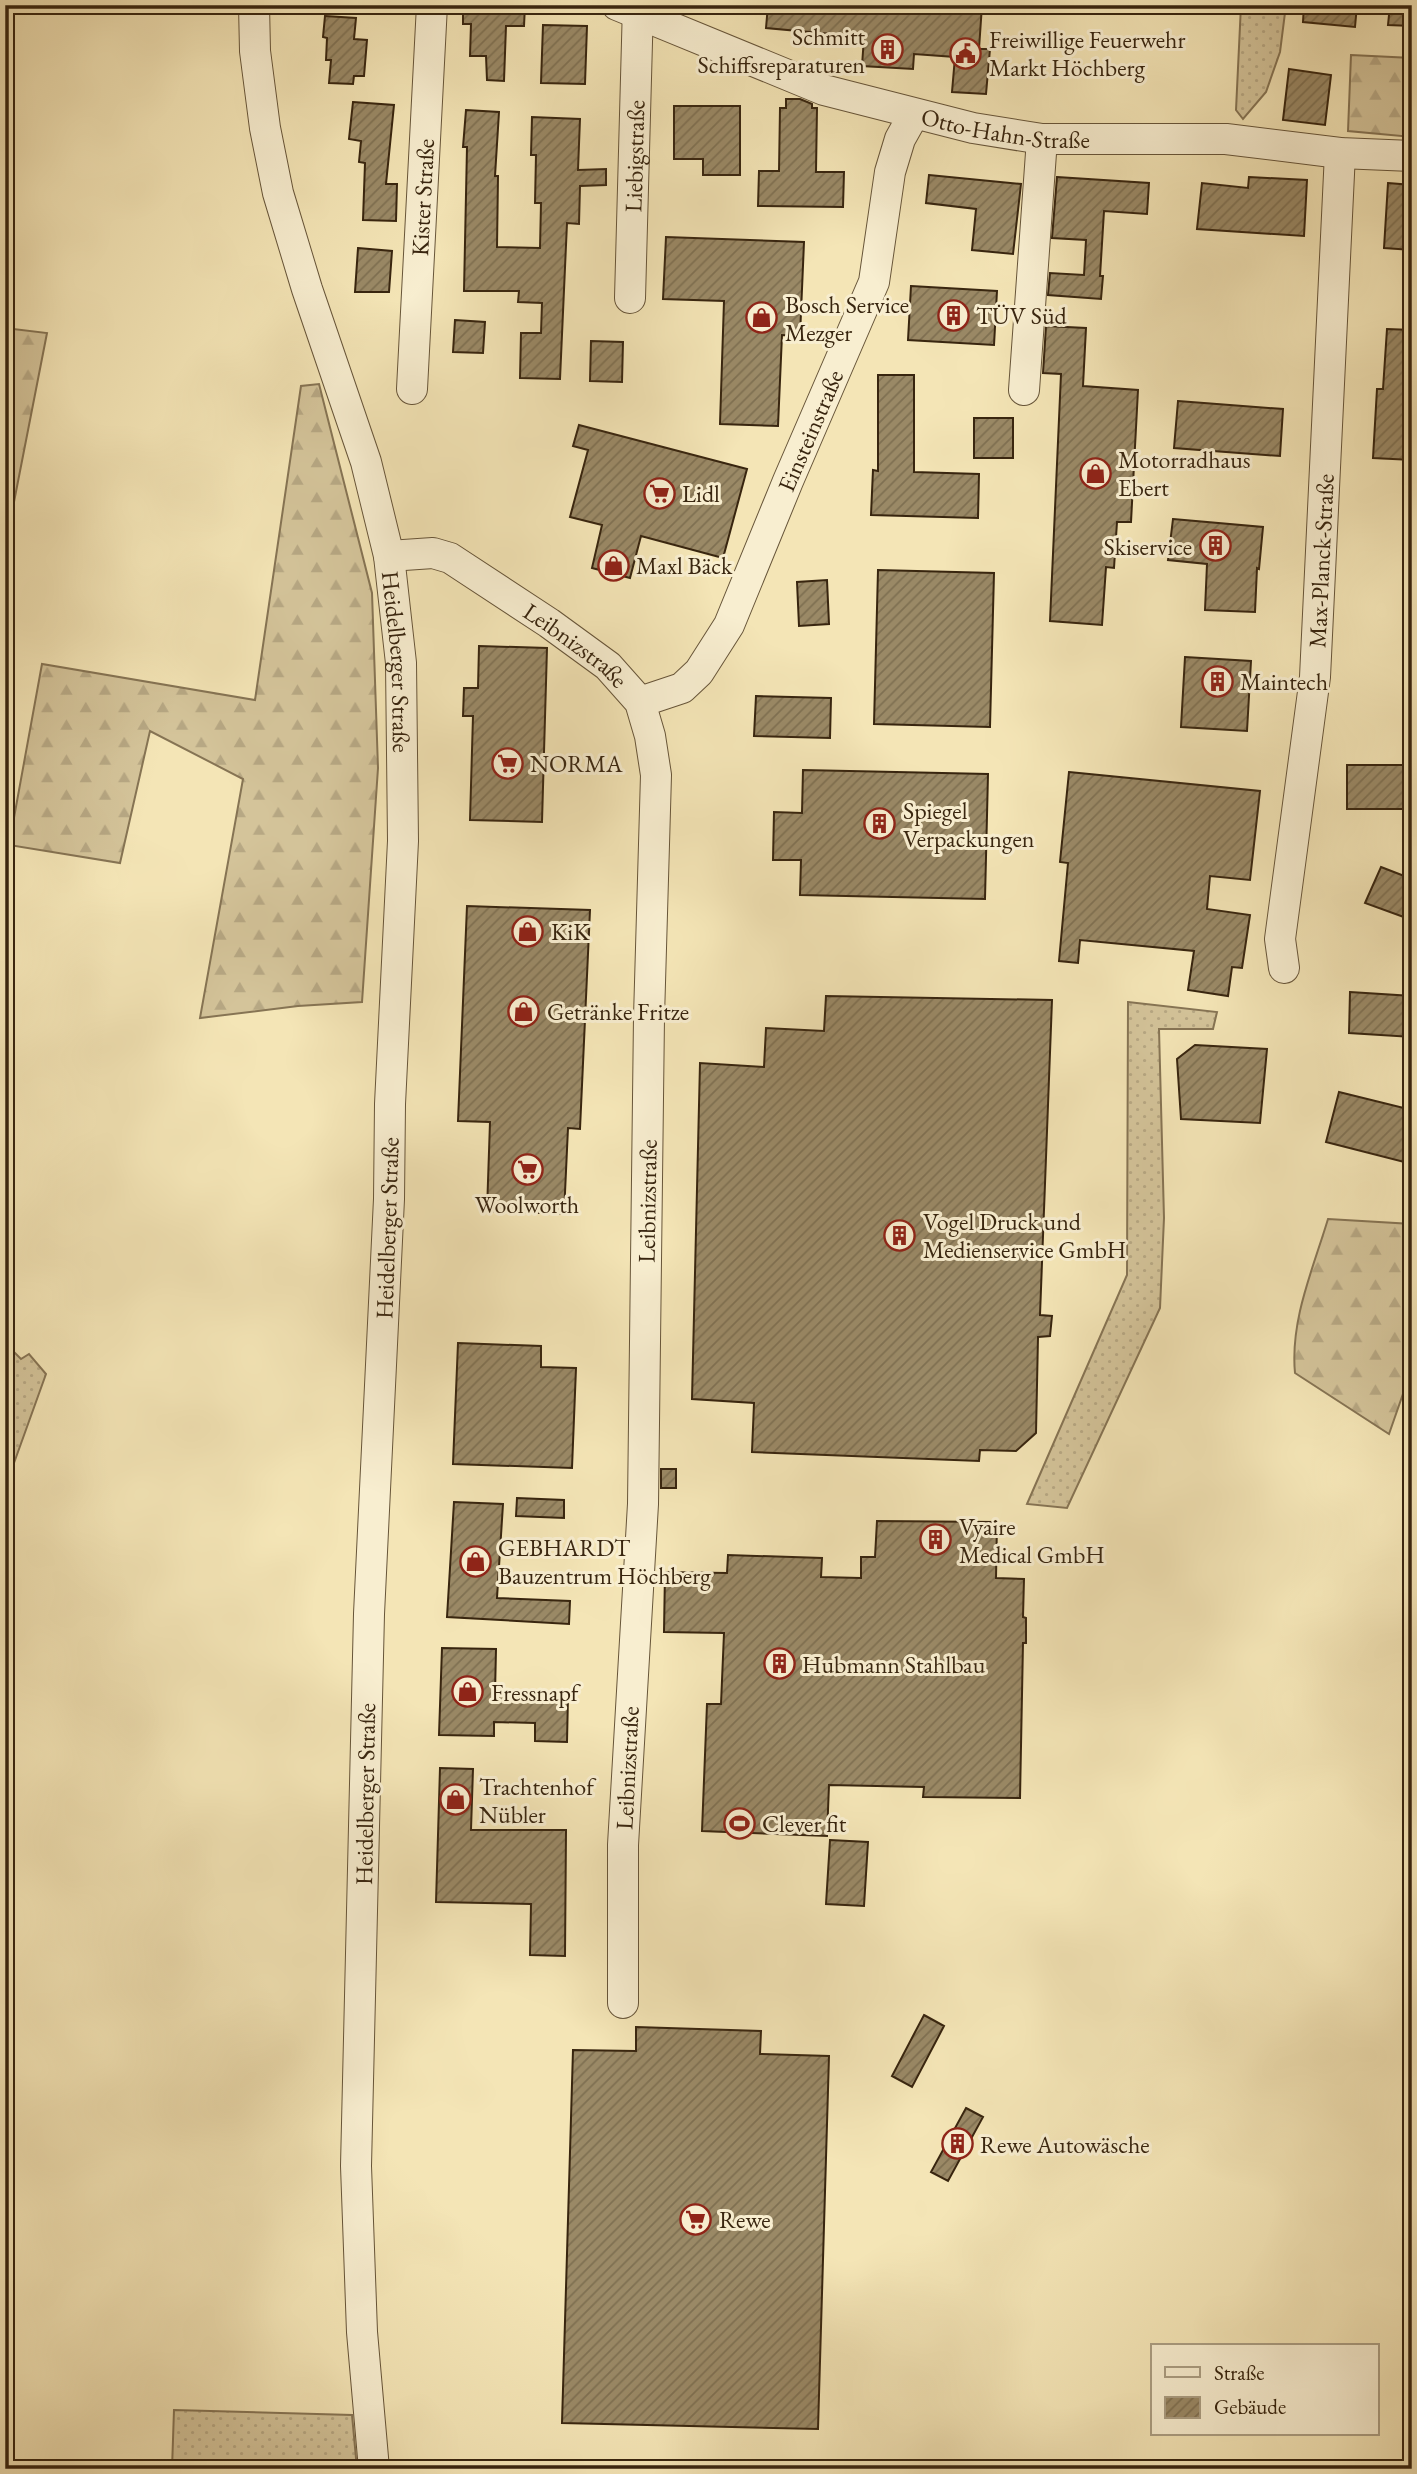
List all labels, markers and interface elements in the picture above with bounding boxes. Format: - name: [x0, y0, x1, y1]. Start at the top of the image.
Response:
- place label: Schmitt Schiffsreparaturen: [698, 21, 865, 80]
- place label: Freiwillige Feuerwehr Markt Höchberg: [989, 24, 1185, 83]
- building icon: Schmitt Schiffsreparaturen: [871, 33, 905, 67]
- public building icon: Freiwillige Feuerwehr Markt Höchberg: [949, 36, 983, 70]
- street label: Liebigstraße: [617, 99, 651, 213]
- street label: Otto-Hahn-Straße: [918, 100, 1090, 155]
- street label: Kister Straße: [403, 138, 441, 257]
- place label: Bosch Service Mezger: [785, 289, 909, 348]
- building icon: TÜV Süd: [936, 298, 970, 332]
- place label: TÜV Süd: [976, 300, 1068, 331]
- shop icon: Bosch Service Mezger: [745, 301, 779, 335]
- street label: Einsteinstraße: [770, 365, 850, 496]
- place label: Motorradhaus Ebert: [1118, 444, 1251, 503]
- shop icon: Motorradhaus Ebert: [1078, 456, 1112, 490]
- street label: Max-Planck-Straße: [1301, 473, 1340, 649]
- supermarket icon: Lidl: [642, 476, 676, 510]
- place label: Lidl: [682, 478, 720, 509]
- building icon: Skiservice: [1198, 529, 1232, 563]
- place label: Skiservice: [1104, 531, 1192, 562]
- shop icon: Maxl Bäck: [596, 548, 630, 582]
- place label: Maxl Bäck: [636, 550, 733, 581]
- street label: Heidelberger Straße: [375, 569, 418, 753]
- street label: Leibnizstraße: [518, 595, 635, 694]
- building icon: Maintech: [1200, 664, 1234, 698]
- place label: Maintech: [1240, 666, 1328, 697]
- supermarket icon: NORMA: [490, 746, 524, 780]
- place label: NORMA: [530, 748, 623, 779]
- place label: Spiegel Verpackungen: [903, 795, 1035, 854]
- building icon: Spiegel Verpackungen: [863, 807, 897, 841]
- shop icon: KiK: [511, 914, 545, 948]
- place label: KiK: [551, 916, 590, 947]
- shop icon: Getränke Fritze: [507, 994, 541, 1028]
- place label: Getränke Fritze: [547, 996, 689, 1027]
- street label: Heidelberger Straße: [368, 1136, 406, 1320]
- street label: Leibnizstraße: [630, 1139, 664, 1263]
- supermarket icon: Woolworth: [510, 1153, 544, 1187]
- place label: Woolworth: [475, 1189, 579, 1220]
- place label: Vogel Druck und Medienservice GmbH: [923, 1206, 1126, 1265]
- building icon: Vogel Druck und Medienservice GmbH: [883, 1218, 917, 1252]
- place label: Vyaire Medical GmbH: [959, 1511, 1105, 1570]
- building icon: Vyaire Medical GmbH: [919, 1523, 953, 1557]
- place label: GEBHARDT Bauzentrum Höchberg: [498, 1532, 711, 1591]
- shop icon: GEBHARDT Bauzentrum Höchberg: [458, 1544, 492, 1578]
- building icon: Hubmann Stahlbau: [762, 1647, 796, 1681]
- place label: Hubmann Stahlbau: [802, 1649, 986, 1680]
- shop icon: Fressnapf: [451, 1675, 485, 1709]
- place label: Fressnapf: [491, 1677, 582, 1708]
- street label: Heidelberger Straße: [348, 1703, 382, 1885]
- street label: Leibnizstraße: [608, 1705, 646, 1831]
- place label: Trachtenhof Nübler: [479, 1771, 597, 1830]
- shop icon: Trachtenhof Nübler: [439, 1783, 473, 1817]
- sports icon: Clever fit: [722, 1806, 756, 1840]
- place label: Clever fit: [762, 1808, 847, 1839]
- building icon: Rewe Autowäsche: [940, 2127, 974, 2161]
- place label: Rewe Autowäsche: [980, 2129, 1150, 2160]
- supermarket icon: Rewe: [679, 2202, 713, 2236]
- place label: Rewe: [719, 2204, 771, 2235]
- legend: [1151, 2344, 1378, 2436]
- text: Straße: [1214, 2359, 1265, 2386]
- text: Gebäude: [1214, 2393, 1286, 2420]

